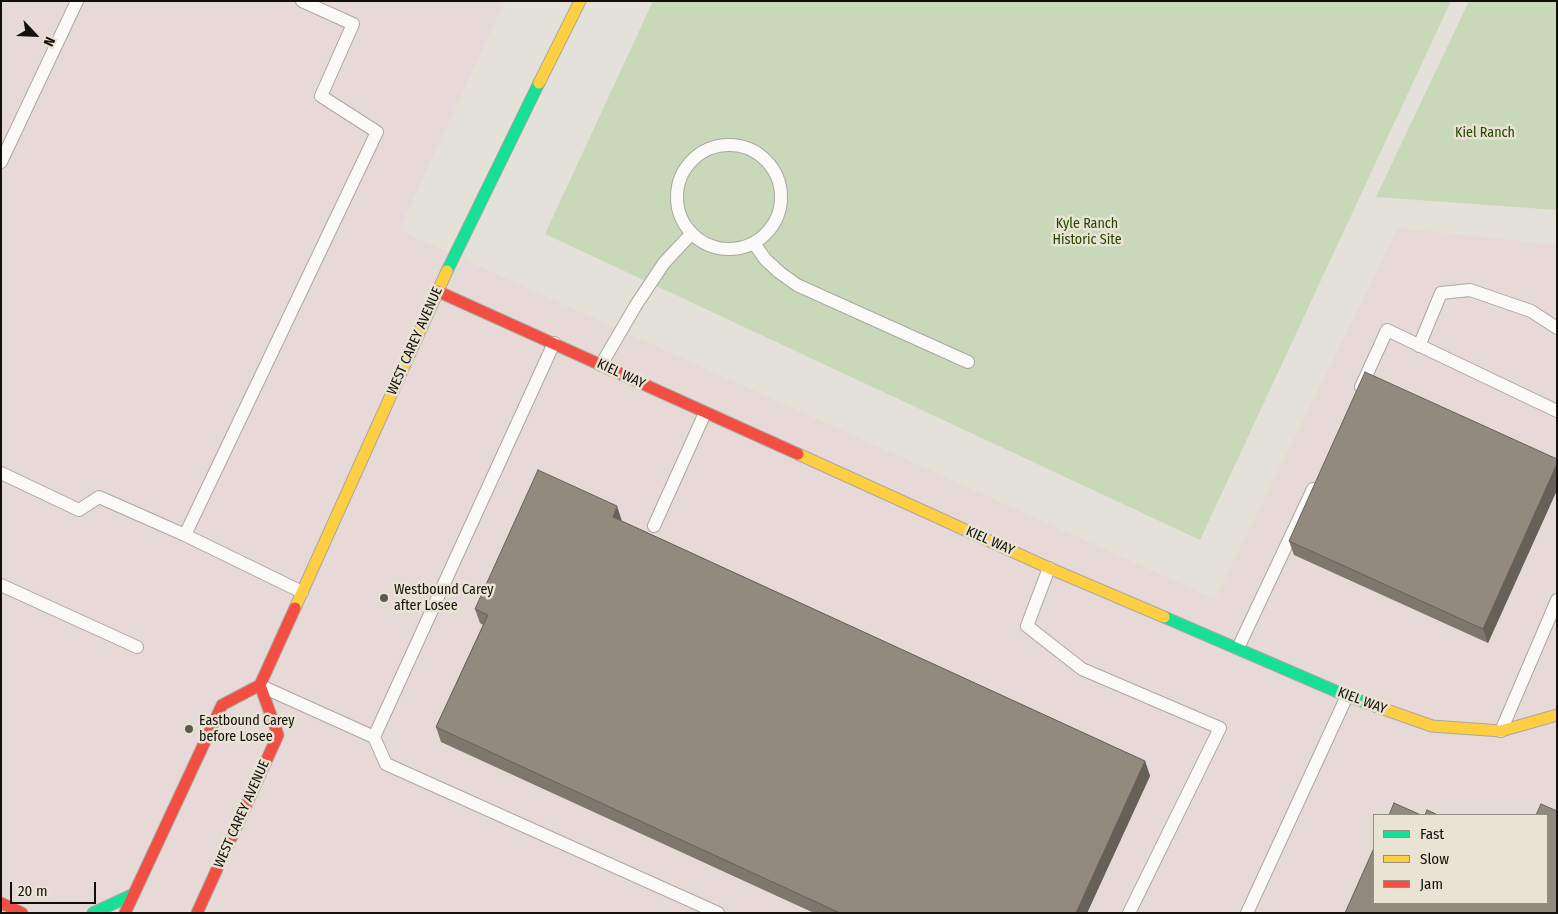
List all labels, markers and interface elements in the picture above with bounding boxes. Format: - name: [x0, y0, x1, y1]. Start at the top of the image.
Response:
- north arrow: [10, 10, 60, 60]
- text: N: [40, 34, 59, 49]
- park label: Kiel Ranch: [1455, 125, 1515, 141]
- park label: Kyle Ranch Historic Site: [1052, 216, 1122, 248]
- street label: WEST CAREY AVENUE: [384, 284, 446, 398]
- street label: KIEL WAY: [594, 356, 648, 392]
- street label: KIEL WAY: [963, 523, 1017, 559]
- place label: Westbound Carey after Losee: [394, 582, 494, 614]
- marker: Westbound Carey after Losee: [378, 592, 390, 604]
- street label: KIEL WAY: [1335, 684, 1389, 718]
- place label: Eastbound Carey before Losee: [199, 713, 294, 746]
- marker: Eastbound Carey before Losee: [183, 723, 195, 735]
- street label: WEST CAREY AVENUE: [211, 757, 273, 871]
- legend: [1373, 814, 1548, 904]
- text: Fast: [1420, 825, 1444, 843]
- text: Slow: [1420, 850, 1449, 868]
- scale bar: [12, 872, 99, 904]
- text: Jam: [1420, 875, 1443, 893]
- text: 20 m: [18, 882, 48, 900]

